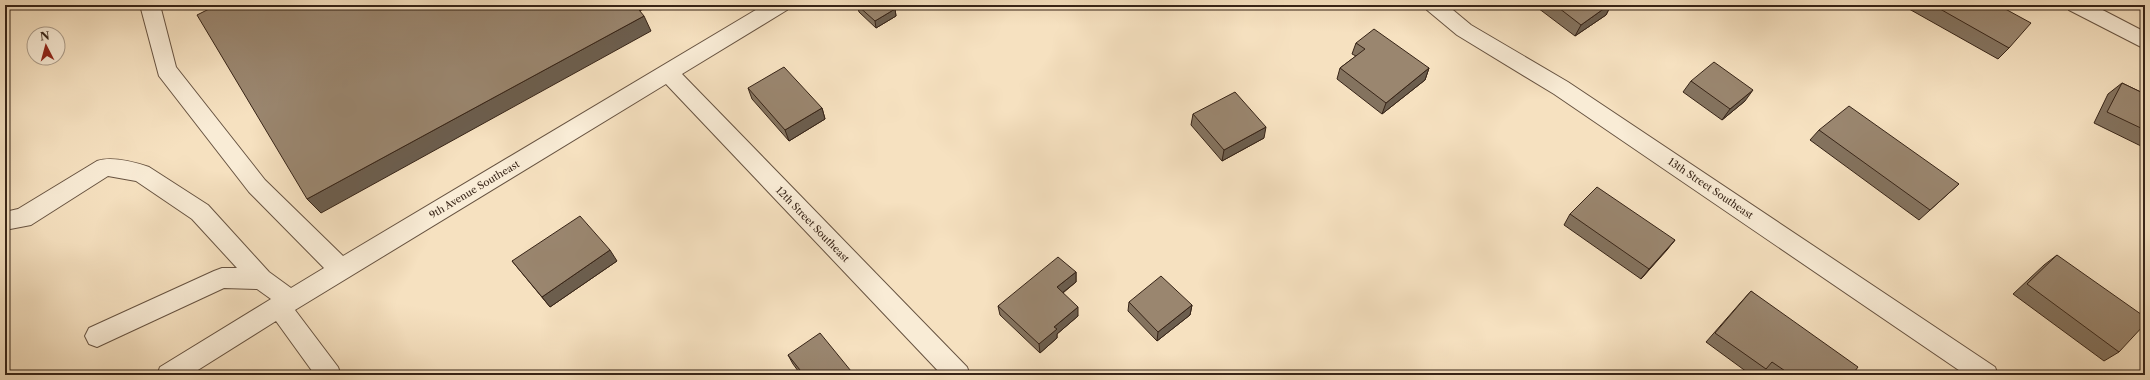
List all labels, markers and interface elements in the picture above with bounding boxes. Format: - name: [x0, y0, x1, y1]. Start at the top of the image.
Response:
- north arrow: [26, 26, 66, 66]
- text: N: [39, 29, 51, 44]
- street label: 13th Street Southeast: [1666, 155, 1756, 222]
- street label: 9th Avenue Southeast: [427, 157, 522, 222]
- street label: 12th Street Southeast: [773, 184, 852, 265]

